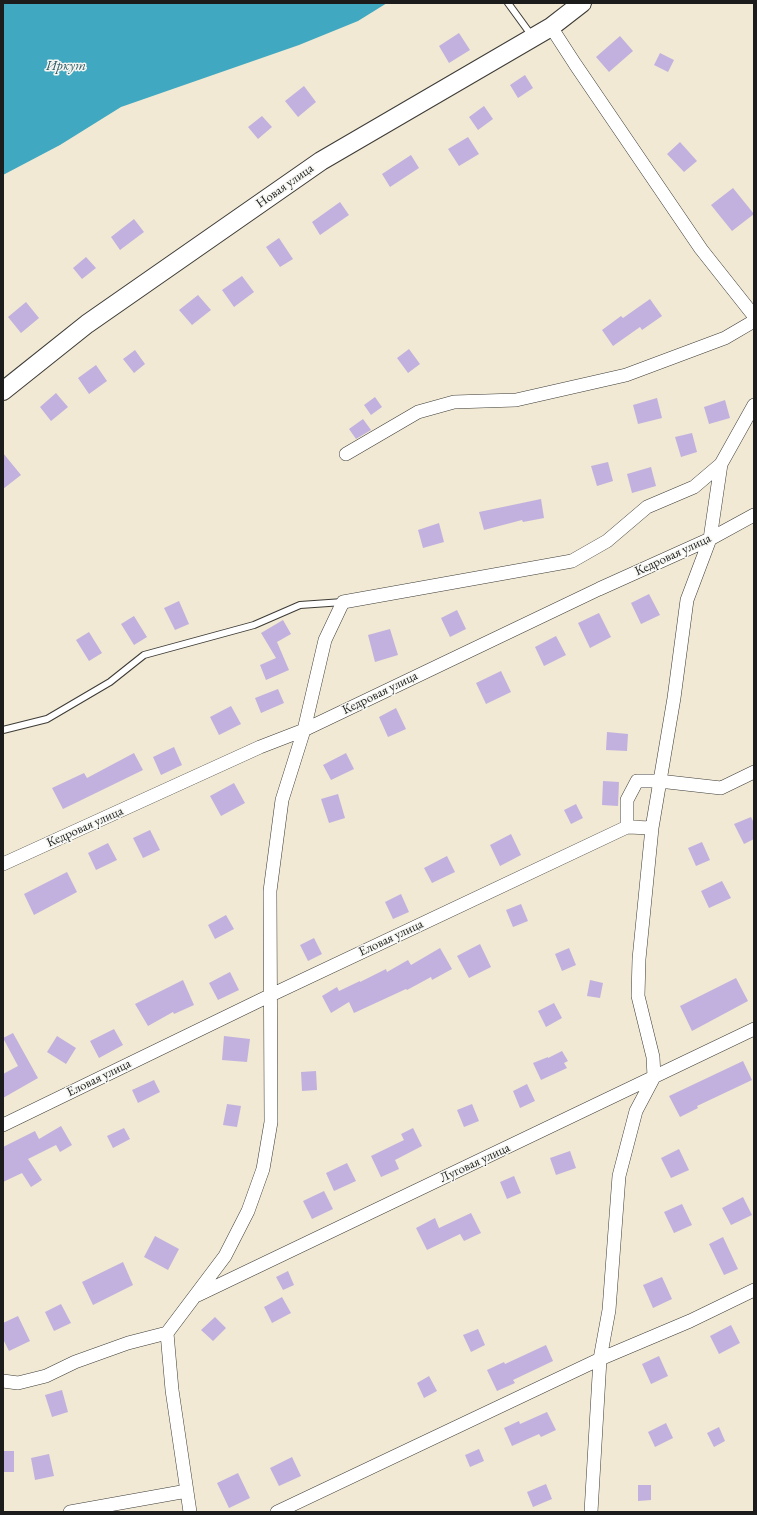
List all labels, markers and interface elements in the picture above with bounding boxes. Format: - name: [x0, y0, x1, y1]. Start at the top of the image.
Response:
- water label: Иркут: [46, 58, 86, 74]
- street label: Новая улица: [253, 161, 317, 211]
- street label: Кедровая улица: [633, 531, 713, 579]
- street label: Кедровая улица: [340, 668, 420, 718]
- street label: Кедровая улица: [44, 803, 126, 851]
- street label: Еловая улица: [356, 916, 426, 960]
- street label: Еловая улица: [64, 1056, 134, 1100]
- street label: Луговая улица: [438, 1140, 512, 1186]

